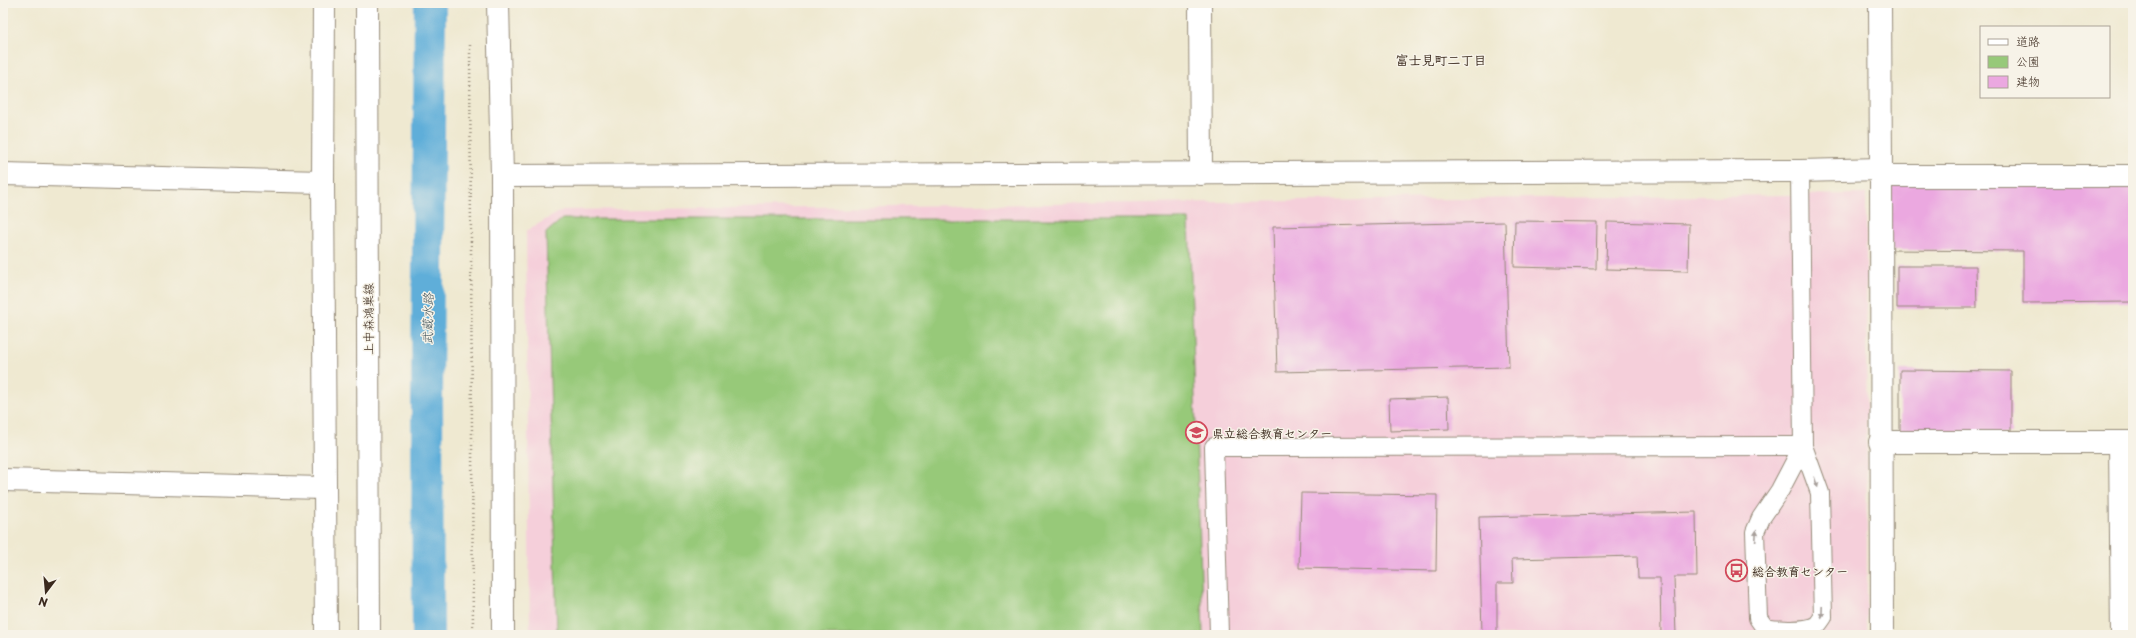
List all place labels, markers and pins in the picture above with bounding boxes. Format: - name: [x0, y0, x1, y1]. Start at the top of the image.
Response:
- school or university icon: 県立総合教育センター: [1184, 420, 1210, 446]
- place label: 県立総合教育センター: [1212, 424, 1332, 442]
- bus stop icon: 総合教育センター: [1724, 558, 1750, 584]
- place label: 総合教育センター: [1752, 562, 1848, 580]

